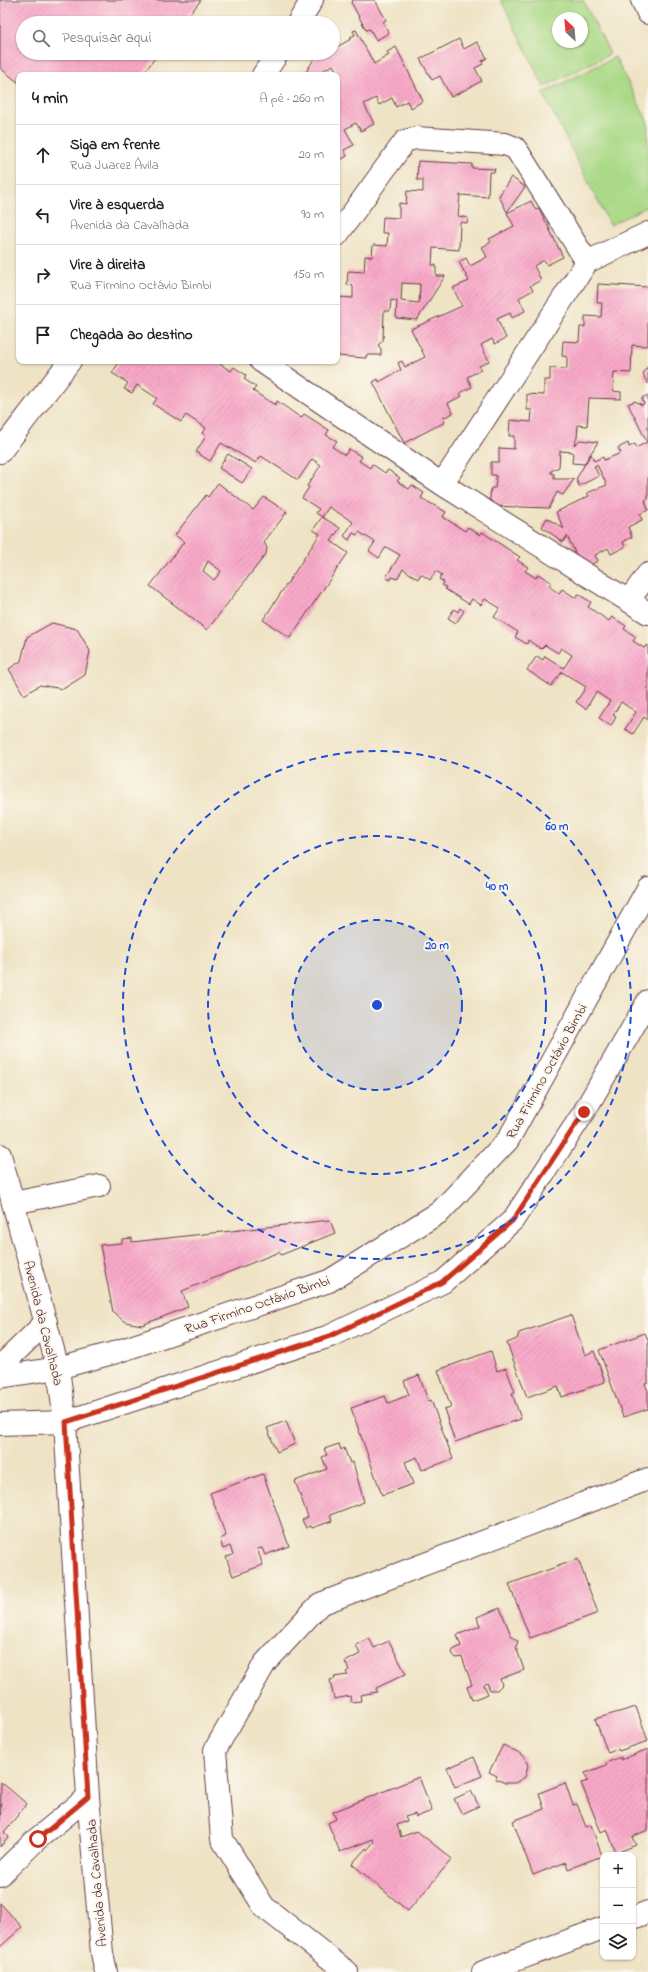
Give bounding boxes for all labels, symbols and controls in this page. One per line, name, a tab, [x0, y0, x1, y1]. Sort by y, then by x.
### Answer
north arrow	[552, 12, 588, 48]
search box	[16, 16, 340, 60]
icon: search	[30, 27, 52, 49]
text: Pesquisar aqui	[62, 27, 151, 49]
text: 4 min	[32, 86, 68, 111]
text: A pé · 260 m	[259, 89, 324, 108]
text: Siga em frente	[70, 134, 160, 156]
icon: ahead	[32, 144, 54, 166]
text: 20 m	[299, 145, 324, 164]
text: Rua Juarez Ávila	[70, 156, 159, 175]
text: Vire à esquerda	[70, 194, 164, 216]
icon: left	[32, 204, 54, 226]
text: 90 m	[301, 205, 324, 224]
text: Avenida da Cavalhada	[70, 216, 189, 235]
text: Vire à direita	[70, 254, 145, 276]
icon: right	[32, 264, 54, 286]
text: 150 m	[293, 265, 324, 284]
text: Rua Firmino Octávio Bimbi	[70, 276, 212, 295]
icon: arrive	[32, 324, 54, 346]
text: Chegada ao destino	[70, 324, 193, 346]
text: 60 m	[545, 818, 569, 836]
text: 40 m	[485, 878, 509, 896]
text: 20 m	[424, 937, 449, 955]
centre of rings	[370, 998, 384, 1012]
street label: Rua Firmino Octávio Bimbi	[501, 1000, 593, 1143]
route end	[575, 1103, 593, 1121]
street label: Avenida da Cavalhada	[17, 1259, 68, 1388]
street label: Rua Firmino Octávio Bimbi	[182, 1271, 333, 1340]
street label: Avenida da Cavalhada	[81, 1818, 114, 1948]
route start	[29, 1830, 47, 1848]
map controls	[600, 1852, 636, 1960]
button: +	[600, 1852, 636, 1888]
button: −	[600, 1888, 636, 1924]
button: layers	[600, 1924, 636, 1960]

